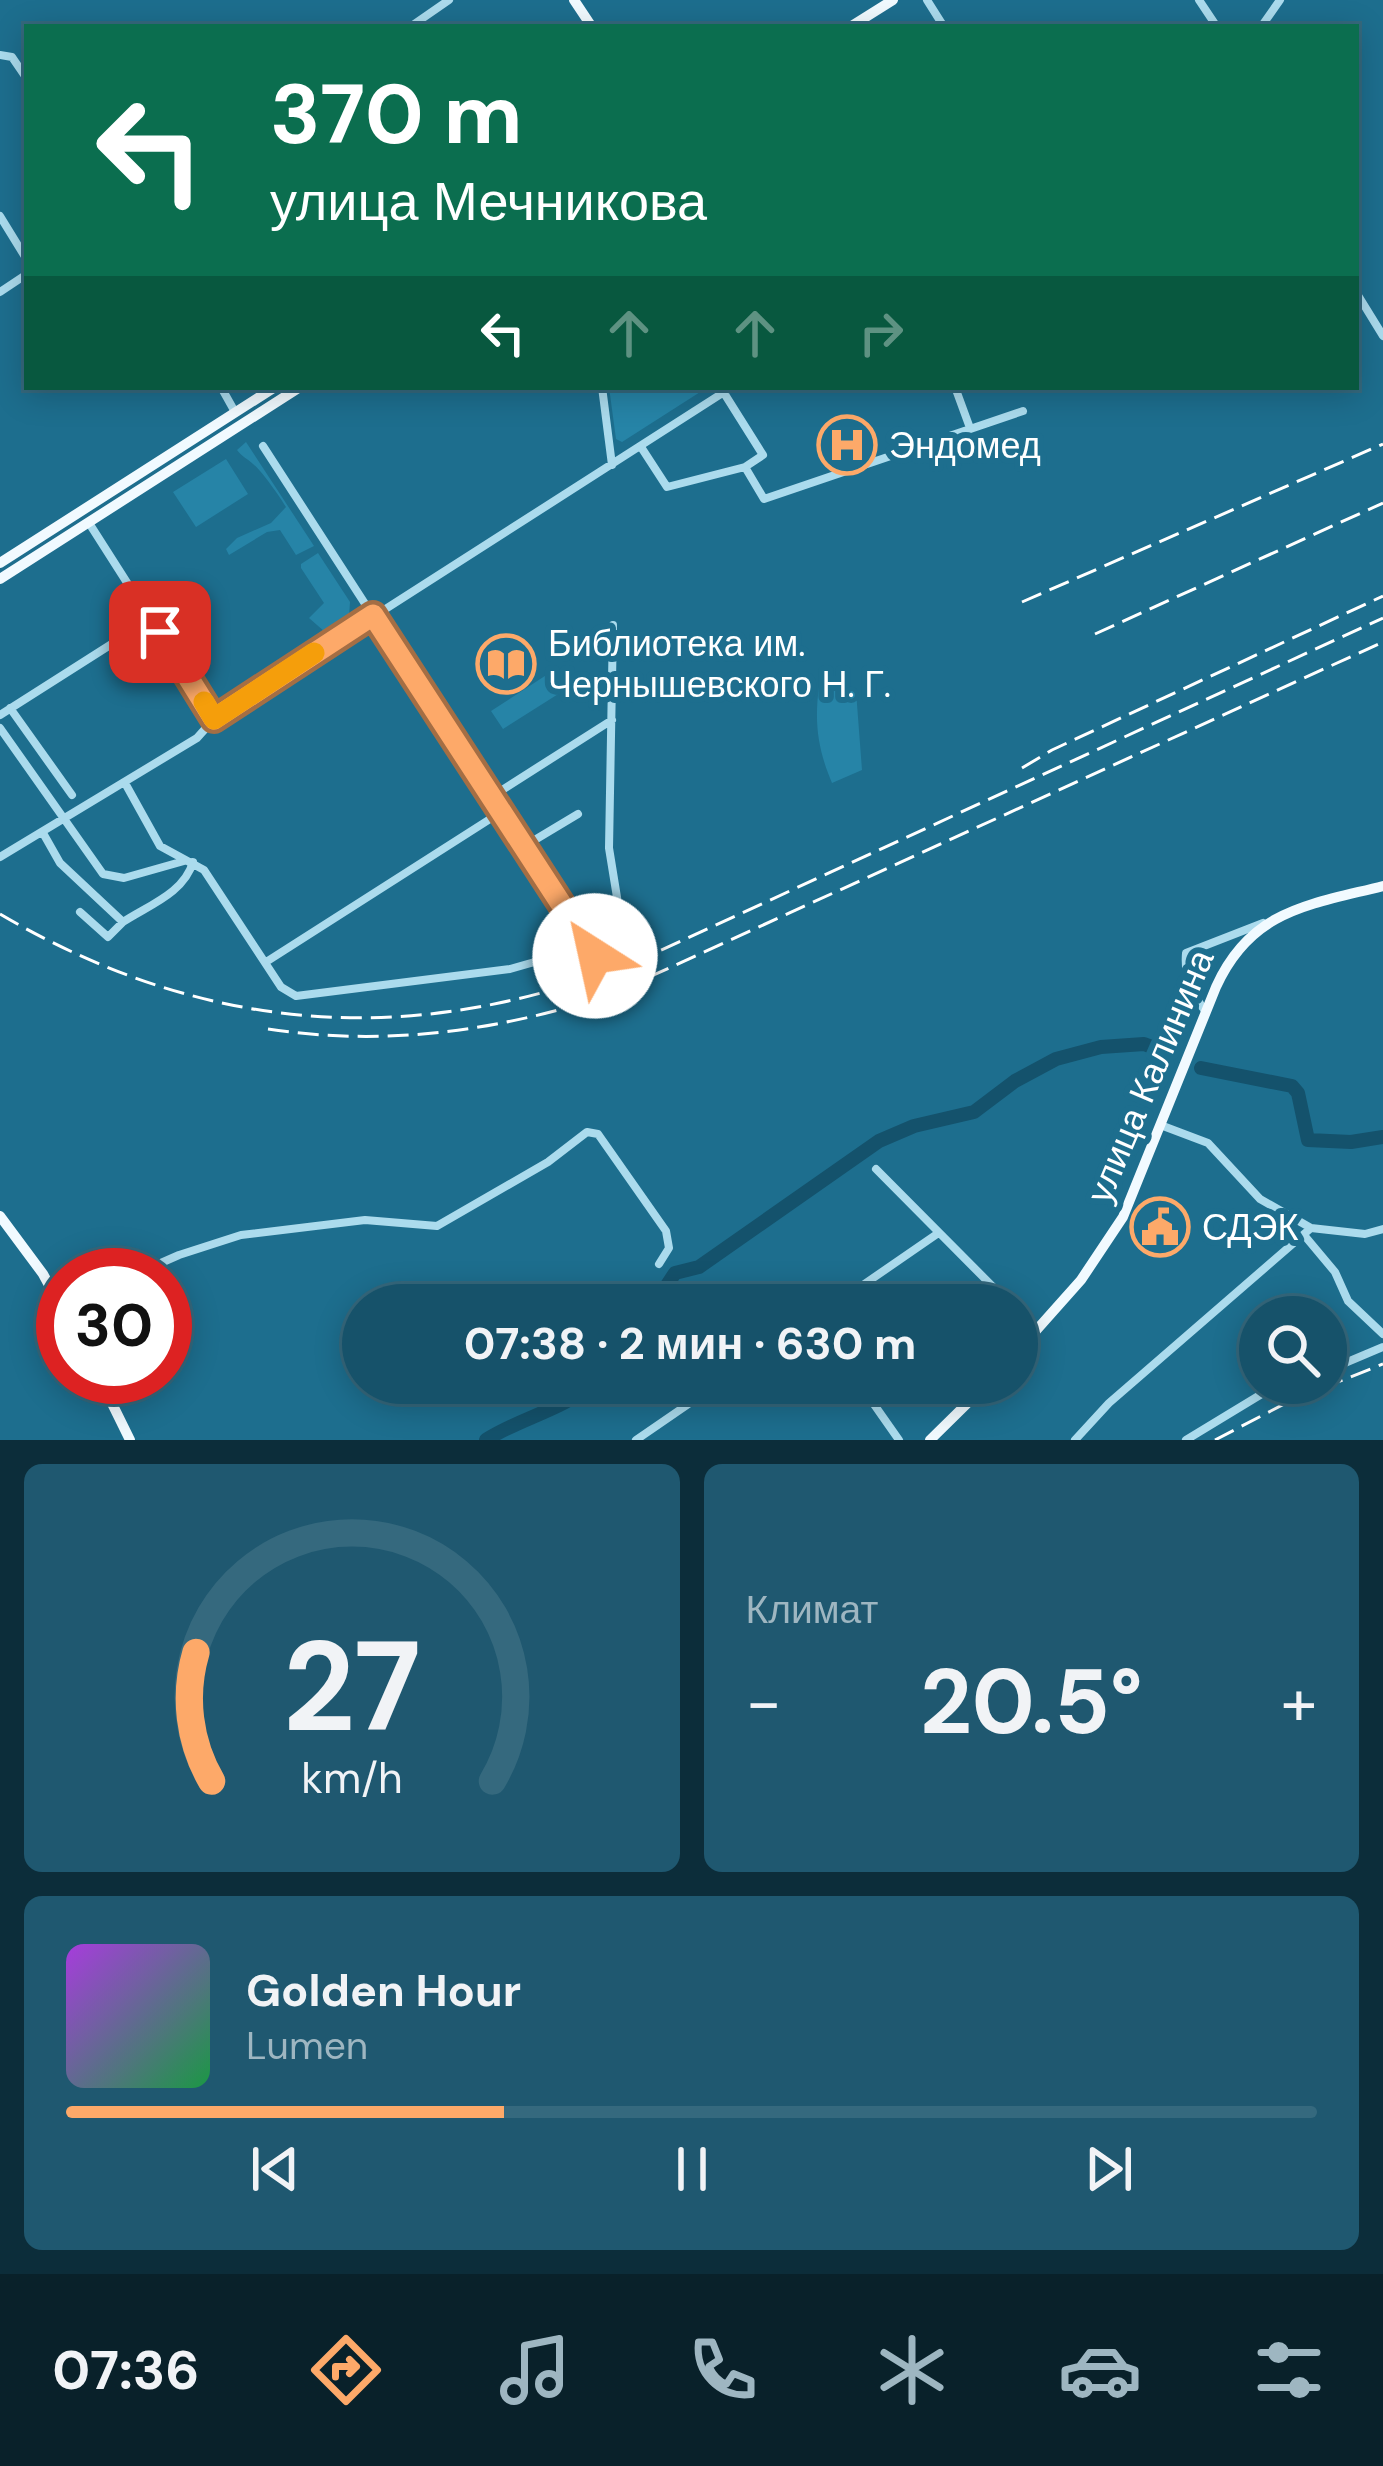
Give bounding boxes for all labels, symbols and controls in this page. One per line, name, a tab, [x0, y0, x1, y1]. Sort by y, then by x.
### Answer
text: 370 m	[270, 60, 523, 169]
icon: left	[72, 72, 228, 228]
text: улица Мечникова	[270, 166, 707, 237]
icon: left	[470, 300, 536, 366]
icon: ahead	[596, 300, 662, 366]
icon: ahead	[722, 300, 788, 366]
icon: right	[848, 300, 914, 366]
hospital icon: Эндомед	[816, 414, 878, 476]
place label: Эндомед	[889, 422, 1041, 469]
pin	[109, 581, 211, 683]
icon: arrive	[127, 599, 193, 665]
place label: Библиотека им. Чернышевского Н. Г.	[548, 620, 891, 708]
library icon: Библиотека им. Чернышевского Н. Г.	[475, 633, 537, 695]
position arrow	[532, 893, 658, 1019]
street label: улица Калинина	[1076, 941, 1225, 1210]
public building icon: СДЭК	[1129, 1196, 1191, 1258]
place label: СДЭК	[1202, 1204, 1298, 1251]
speed limit sign: 30	[36, 1248, 192, 1404]
map controls	[1239, 1296, 1347, 1404]
button: search	[1239, 1296, 1347, 1404]
text: 07:38 · 2 мин · 630 m	[464, 1314, 916, 1373]
text: Климат	[746, 1584, 878, 1635]
text: 27	[283, 1606, 421, 1769]
text: 20.5°	[920, 1644, 1143, 1761]
text: −	[746, 1660, 782, 1745]
text: +	[1281, 1660, 1317, 1745]
text: km/h	[301, 1750, 402, 1806]
text: Golden Hour	[246, 1961, 521, 2020]
text: Lumen	[246, 2020, 368, 2071]
icon: previous	[242, 2136, 308, 2202]
icon: pause	[659, 2136, 725, 2202]
icon: next	[1076, 2136, 1142, 2202]
icon: directions	[304, 2328, 388, 2412]
icon: music	[493, 2328, 577, 2412]
icon: phone	[681, 2328, 765, 2412]
icon: climate	[870, 2328, 954, 2412]
icon: car	[1058, 2328, 1142, 2412]
icon: filters	[1247, 2328, 1331, 2412]
text: 07:36	[52, 2335, 199, 2406]

